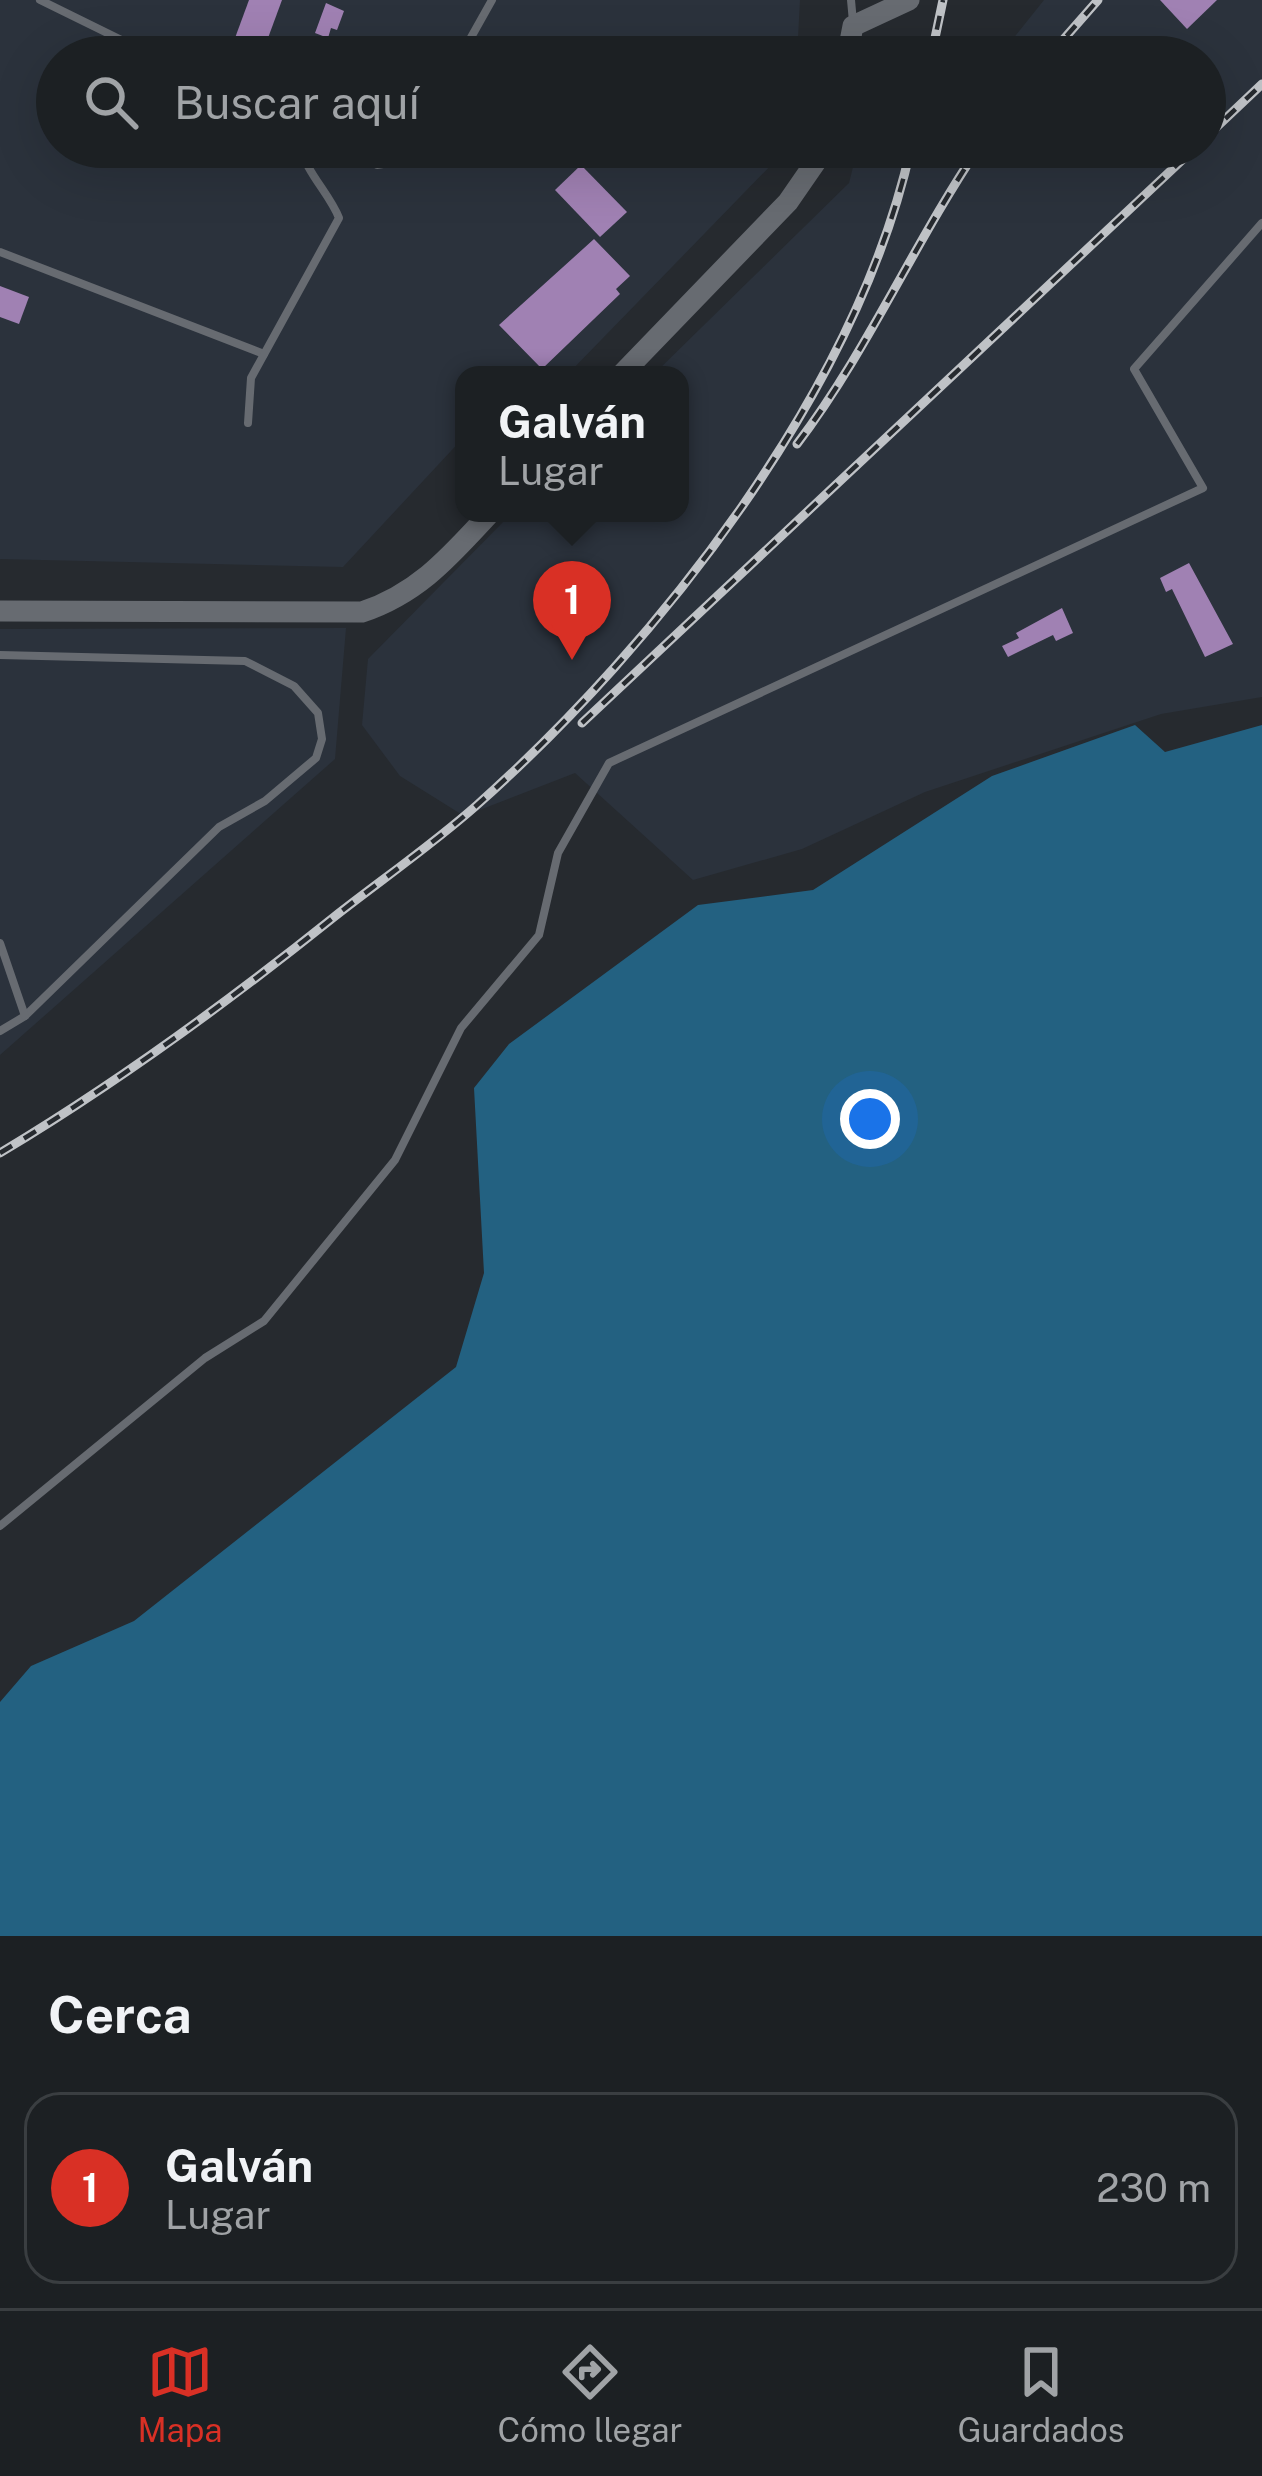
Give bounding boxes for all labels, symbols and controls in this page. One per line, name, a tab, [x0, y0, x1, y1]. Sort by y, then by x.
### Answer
search box	[36, 36, 1226, 168]
icon: search	[78, 69, 144, 135]
text: Buscar aquí	[174, 76, 420, 129]
popup	[455, 366, 689, 522]
text: Galván	[498, 395, 646, 448]
text: Lugar	[498, 448, 604, 494]
pin: 1	[533, 561, 611, 660]
your location	[840, 1089, 900, 1149]
text: Cerca	[48, 1985, 192, 2044]
text: Galván	[165, 2139, 313, 2192]
text: 1	[82, 2165, 98, 2211]
text: 230 m	[1096, 2165, 1211, 2211]
text: Lugar	[165, 2192, 271, 2238]
tab: Mapa	[138, 2339, 223, 2449]
tab: Cómo llegar	[498, 2339, 682, 2449]
tab: Guardados	[957, 2339, 1124, 2449]

